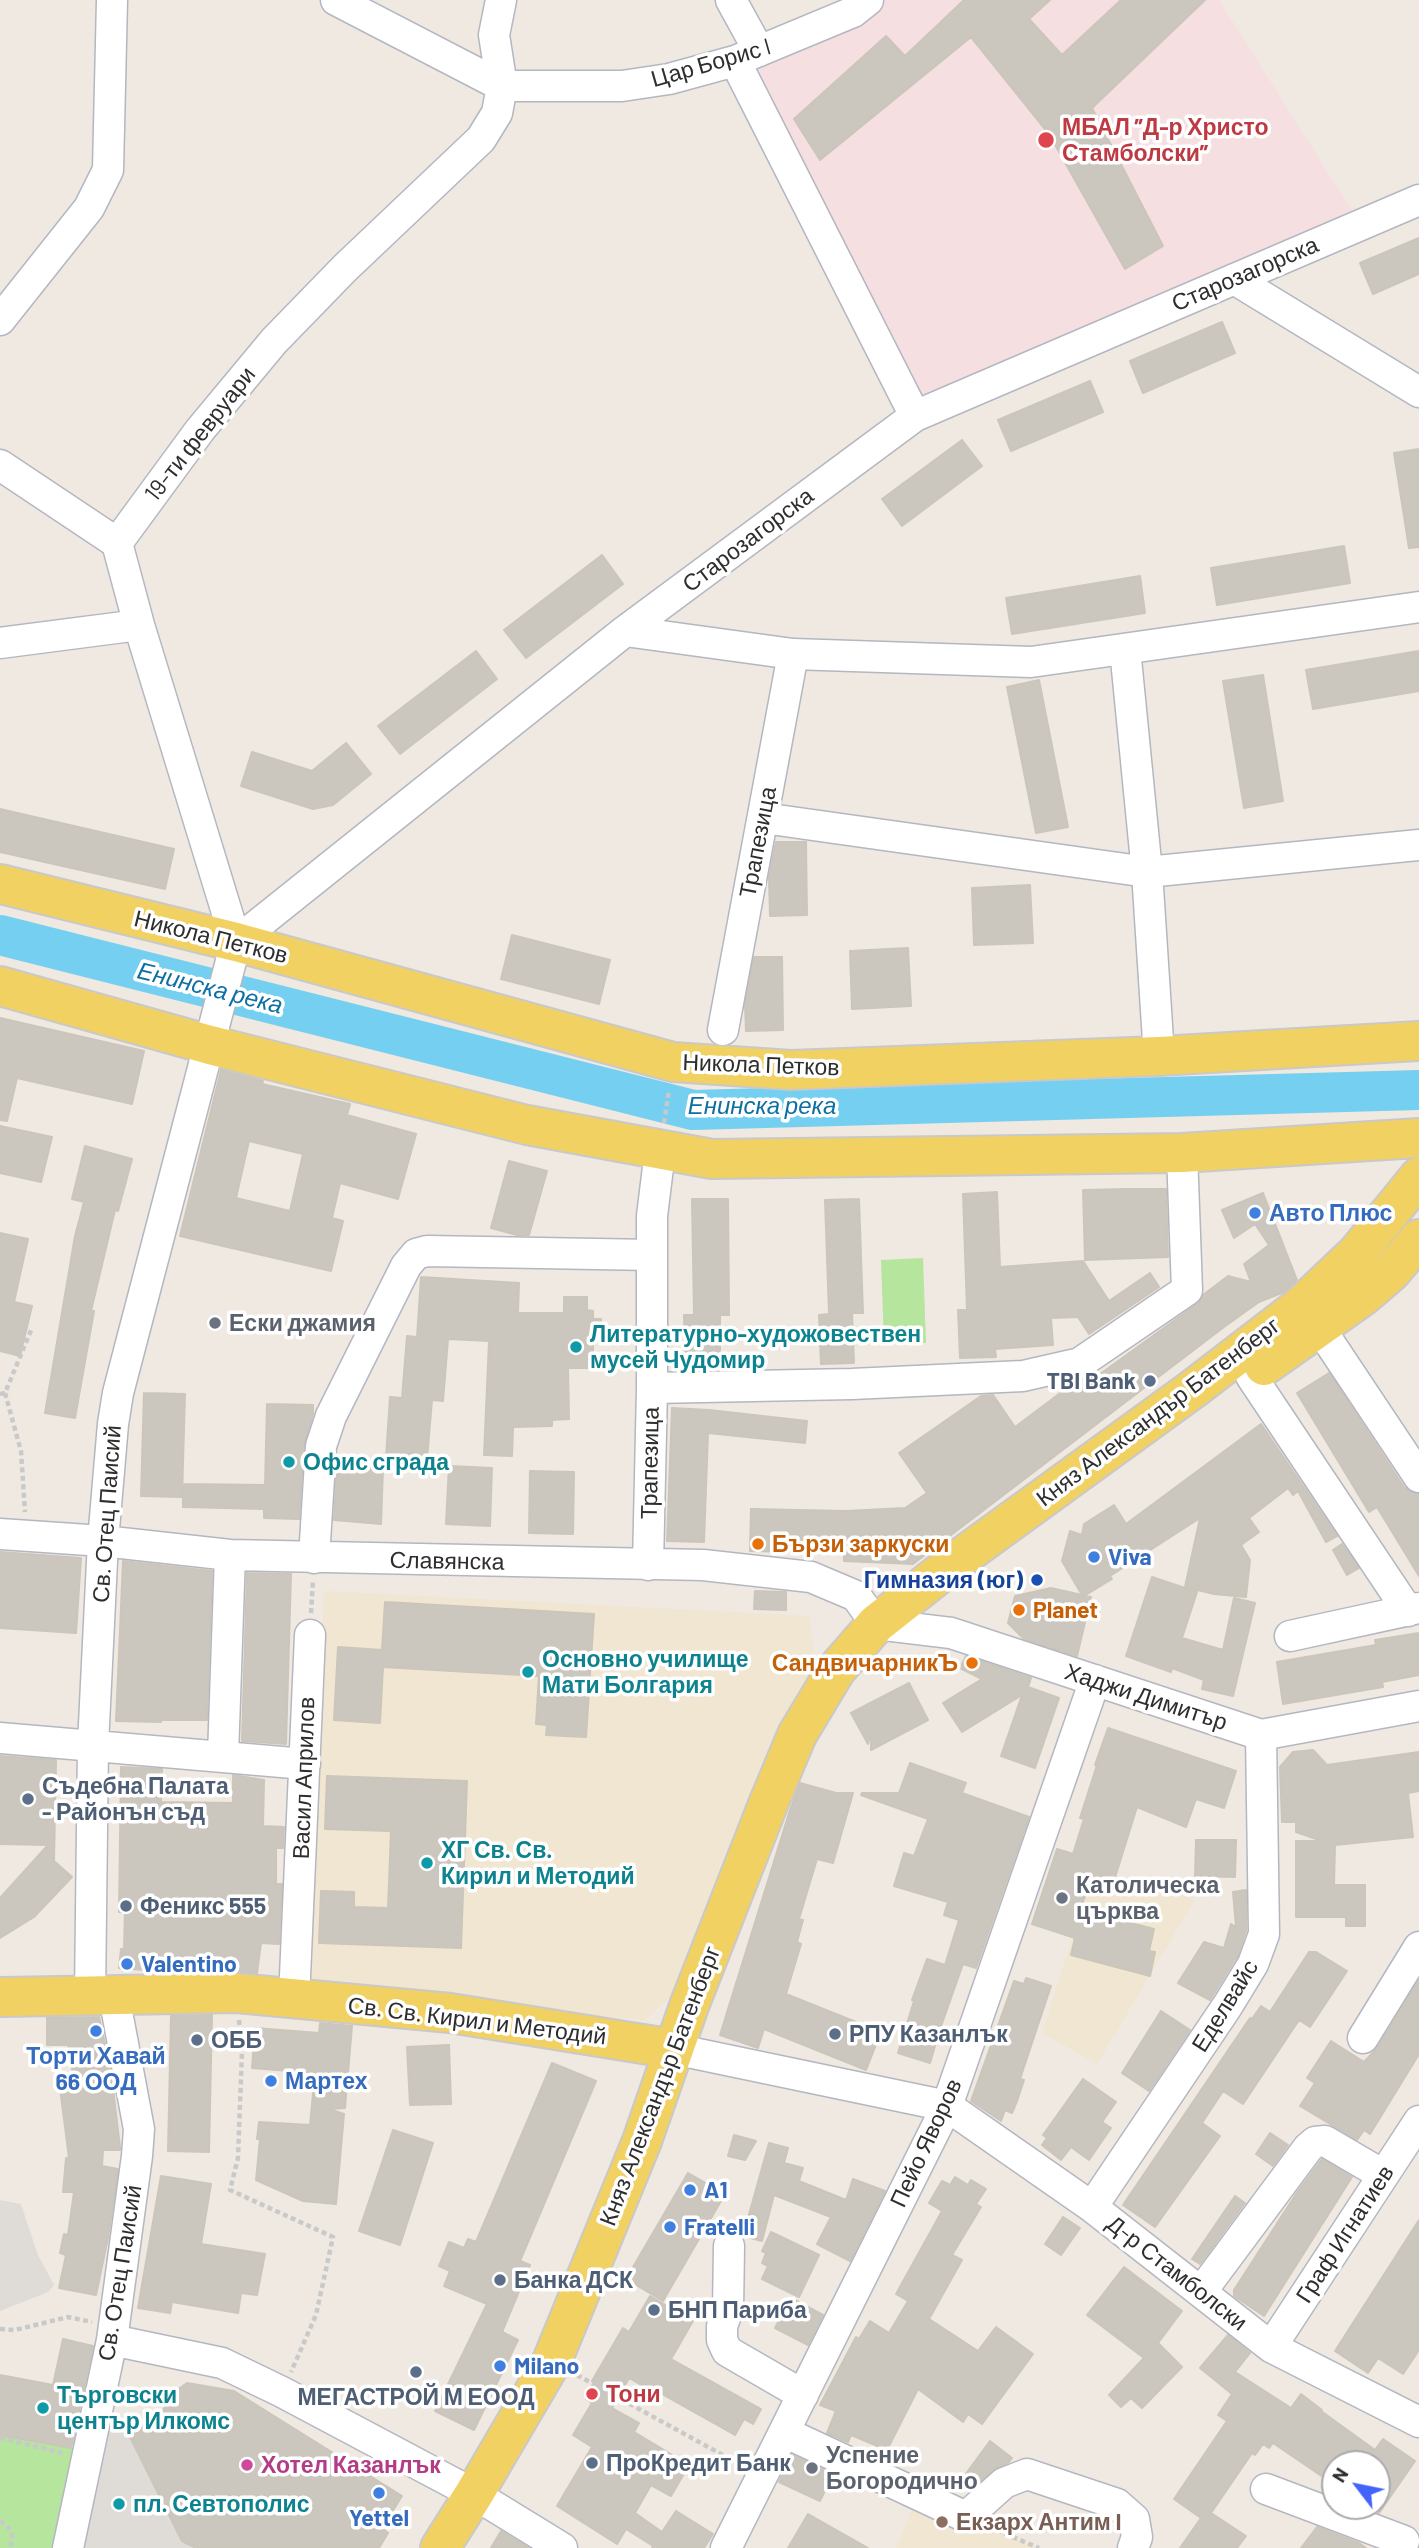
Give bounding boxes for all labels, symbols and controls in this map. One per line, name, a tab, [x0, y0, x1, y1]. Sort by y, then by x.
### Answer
street label: Цар Борис I	[648, 33, 774, 93]
place label: МБАЛ ”Д-р Христо Стамболски”	[1062, 113, 1269, 167]
marker: МБАЛ ”Д-р Христо Стамболски”	[1036, 130, 1056, 150]
street label: Старозагорска	[1168, 231, 1322, 317]
street label: 19-ти февруари	[139, 361, 261, 507]
street label: Старозагорска	[677, 482, 819, 598]
street label: Трапезица	[734, 784, 782, 900]
street label: Никола Петков	[131, 905, 291, 969]
water label: Енинска река	[134, 956, 286, 1020]
street label: Никола Петков	[682, 1048, 840, 1082]
water label: Енинска река	[688, 1092, 836, 1120]
place label: Авто Плюс	[1269, 1199, 1392, 1227]
marker: Авто Плюс	[1247, 1205, 1263, 1221]
place label: Ески джамия	[229, 1309, 376, 1337]
street label: Княз Александър Батенберг	[1031, 1312, 1285, 1512]
marker: Ески джамия	[207, 1315, 223, 1331]
place label: Литературно-художовествен мусей Чудомир	[590, 1320, 921, 1374]
marker: Литературно-художовествен мусей Чудомир	[568, 1339, 584, 1355]
place label: TBI Bank	[1046, 1367, 1136, 1395]
marker: TBI Bank	[1142, 1373, 1158, 1389]
street label: Трапезица	[635, 1407, 665, 1519]
street label: Св. Отец Паисий	[87, 1424, 127, 1604]
place label: Офис сграда	[303, 1448, 449, 1476]
marker: Офис сграда	[281, 1454, 297, 1470]
place label: Бързи заркуски	[772, 1530, 949, 1558]
marker: Бързи заркуски	[750, 1536, 766, 1552]
place label: Viva	[1108, 1543, 1152, 1571]
street label: Славянска	[389, 1546, 505, 1576]
marker: Viva	[1086, 1549, 1102, 1565]
place label: Гимназия (юг)	[864, 1566, 1023, 1594]
marker: Гимназия (юг)	[1029, 1572, 1045, 1588]
place label: Planet	[1033, 1596, 1098, 1624]
marker: Planet	[1011, 1602, 1027, 1618]
place label: Основно училище Мати Болгария	[542, 1645, 749, 1699]
place label: СандвичарникЪ	[772, 1649, 958, 1677]
marker: СандвичарникЪ	[964, 1655, 980, 1671]
street label: Хаджи Димитър	[1061, 1658, 1231, 1736]
marker: Основно училище Мати Болгария	[520, 1664, 536, 1680]
street label: Васил Априлов	[287, 1696, 321, 1860]
place label: Съдебна Палата - Районън съд	[42, 1772, 229, 1826]
marker: Съдебна Палата - Районън съд	[20, 1791, 36, 1807]
place label: ХГ Св. Св. Кирил и Методий	[441, 1836, 635, 1890]
marker: ХГ Св. Св. Кирил и Методий	[419, 1855, 435, 1871]
place label: Католическа църква	[1076, 1871, 1219, 1925]
marker: Католическа църква	[1054, 1890, 1070, 1906]
place label: Феникс 555	[140, 1892, 266, 1920]
marker: Феникс 555	[118, 1898, 134, 1914]
street label: Княз Александър Батенберг	[594, 1942, 726, 2230]
place label: Valentino	[141, 1950, 237, 1978]
street label: Еделвайс	[1186, 1955, 1264, 2057]
marker: Valentino	[119, 1956, 135, 1972]
street label: Св. Св. Кирил и Методий	[346, 1991, 608, 2051]
place label: РПУ Казанлък	[849, 2020, 1008, 2048]
marker: Торти Хавай 66 ООД	[88, 2023, 104, 2039]
place label: ОББ	[211, 2026, 262, 2054]
marker: РПУ Казанлък	[827, 2026, 843, 2042]
marker: ОББ	[189, 2032, 205, 2048]
place label: Торти Хавай 66 ООД	[26, 2042, 166, 2096]
place label: Мартех	[285, 2067, 368, 2095]
marker: Мартех	[263, 2073, 279, 2089]
street label: Пейо Яворов	[884, 2074, 968, 2212]
street label: Граф Игнатиев	[1290, 2160, 1400, 2308]
place label: A1	[704, 2176, 728, 2204]
marker: A1	[682, 2182, 698, 2198]
street label: Св. Отец Паисий	[92, 2183, 148, 2363]
street label: Д-р Стамболски	[1101, 2210, 1253, 2336]
place label: Fratelli	[684, 2213, 755, 2241]
marker: Fratelli	[662, 2219, 678, 2235]
place label: Банка ДСК	[514, 2266, 633, 2294]
marker: Банка ДСК	[492, 2272, 508, 2288]
place label: БНП Париба	[668, 2296, 807, 2324]
marker: БНП Париба	[646, 2302, 662, 2318]
place label: Milano	[514, 2352, 579, 2380]
marker: Milano	[492, 2358, 508, 2374]
marker: МЕГАСТРОЙ М ЕООД	[408, 2364, 424, 2380]
place label: Тони	[606, 2380, 661, 2408]
place label: Търговски център Илкомс	[57, 2381, 230, 2435]
place label: МЕГАСТРОЙ М ЕООД	[297, 2383, 535, 2411]
marker: Тони	[584, 2386, 600, 2402]
marker: Търговски център Илкомс	[35, 2400, 51, 2416]
place label: Успение Богородично	[826, 2441, 978, 2495]
place label: ПроКредит Банк	[606, 2449, 791, 2477]
north arrow	[1321, 2450, 1391, 2520]
place label: Хотел Казанлък	[261, 2451, 441, 2479]
marker: ПроКредит Банк	[584, 2455, 600, 2471]
marker: Хотел Казанлък	[239, 2457, 255, 2473]
marker: Успение Богородично	[804, 2460, 820, 2476]
text: N	[1326, 2463, 1353, 2486]
marker: Yettel	[371, 2485, 387, 2501]
place label: пл. Севтополис	[133, 2490, 309, 2518]
marker: пл. Севтополис	[111, 2496, 127, 2512]
place label: Yettel	[349, 2504, 409, 2532]
place label: Екзарх Антим I	[956, 2508, 1121, 2536]
marker: Екзарх Антим I	[934, 2514, 950, 2530]

